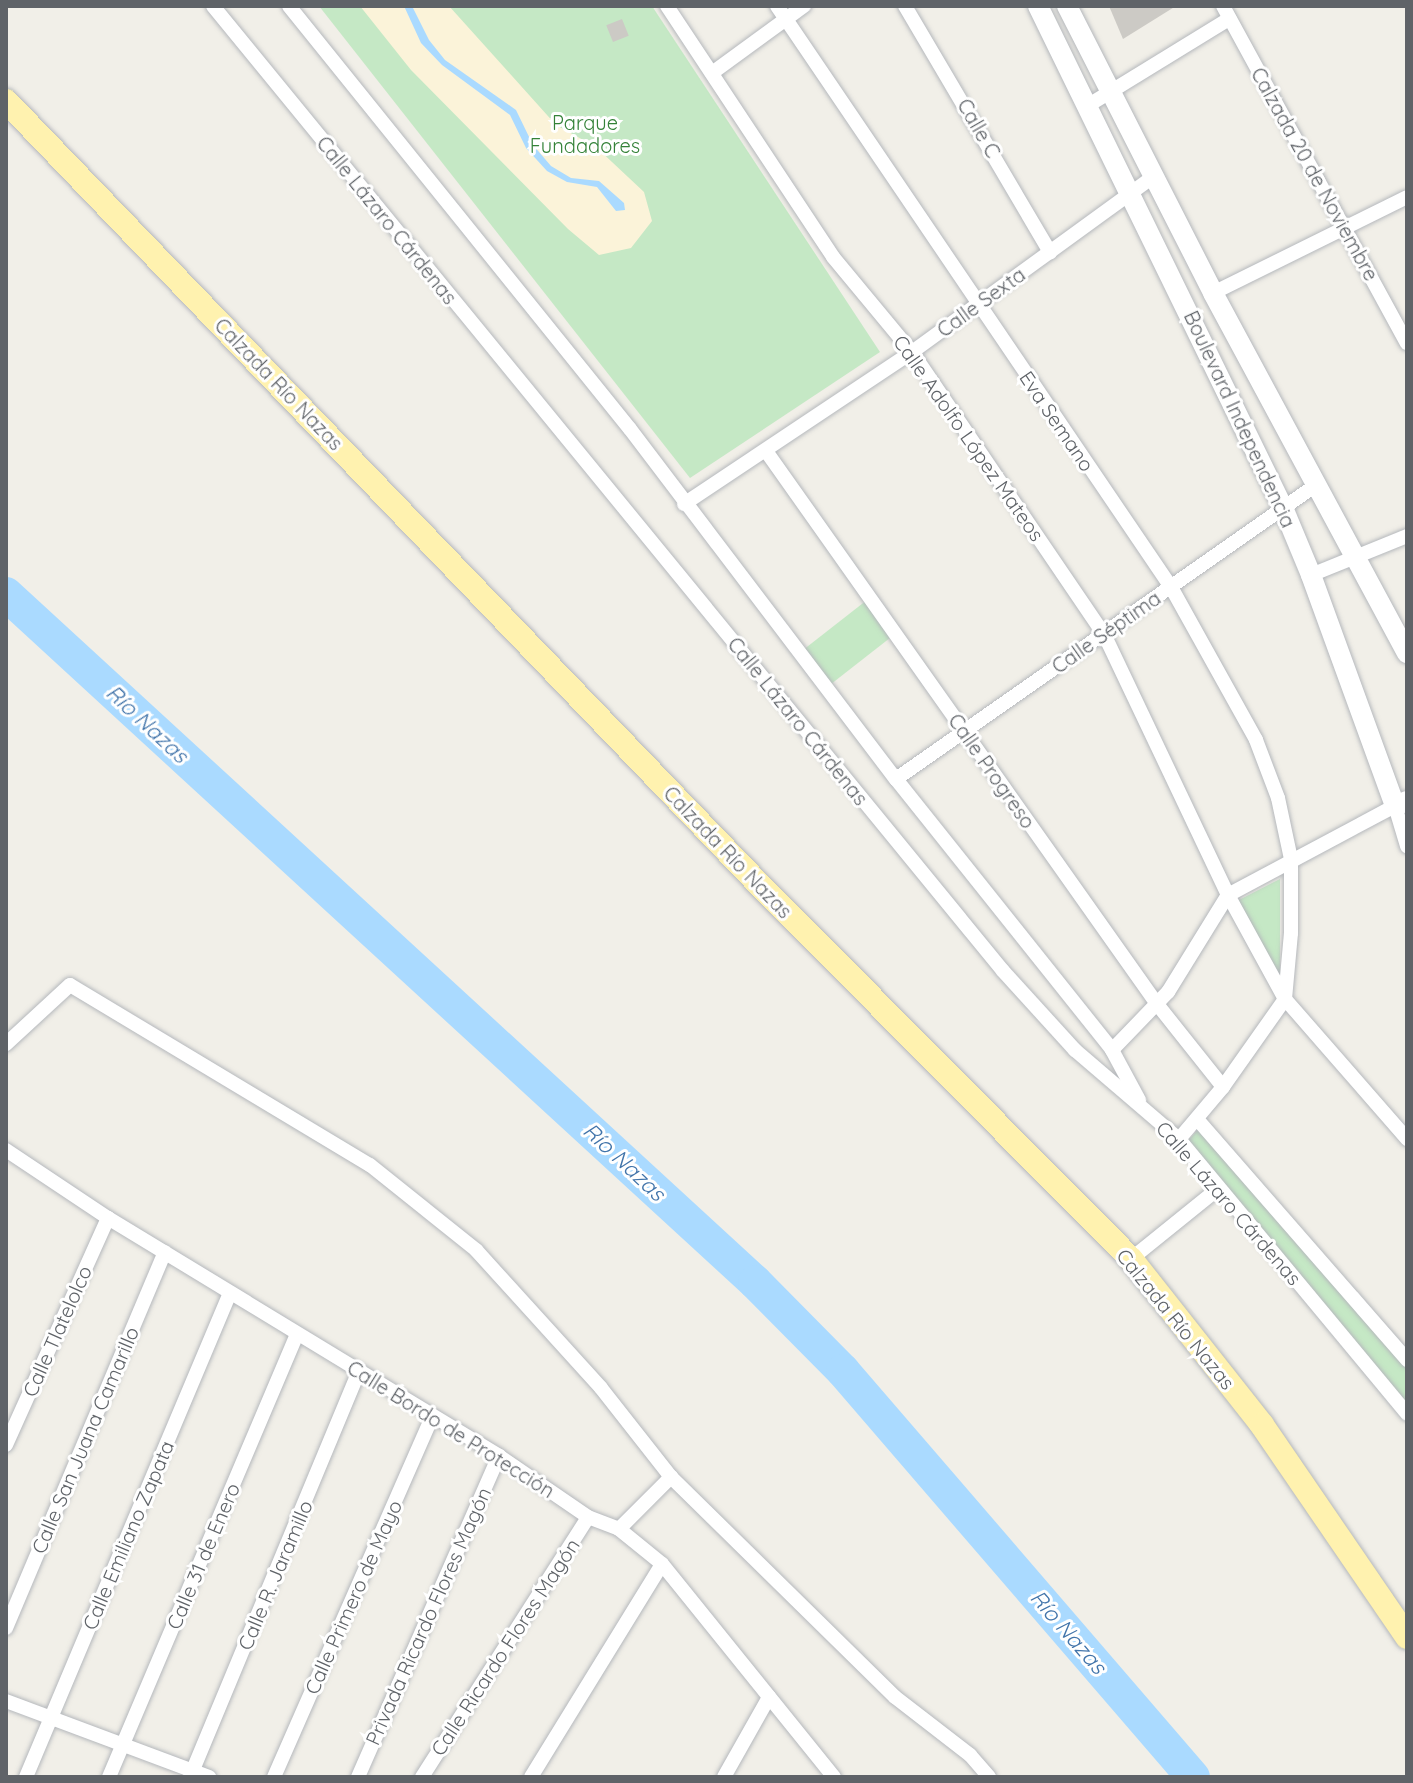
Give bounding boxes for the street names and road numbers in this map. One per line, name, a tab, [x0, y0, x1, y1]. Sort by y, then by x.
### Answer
street label: Calzada 20 de Noviembre	[1246, 63, 1384, 285]
street label: Calle C	[953, 94, 1005, 162]
street label: Calle Lázaro Cárdenas	[312, 131, 462, 309]
street label: Calle Sexta	[932, 262, 1030, 342]
street label: Boulevard Independencia	[1179, 307, 1301, 531]
street label: Calzada Río Nazas	[210, 313, 348, 455]
street label: Calle Adolfo López Mateos	[889, 330, 1049, 546]
street label: Eva Semano	[1015, 366, 1099, 476]
street label: Calle Séptima	[1047, 586, 1165, 678]
street label: Calle Lázaro Cárdenas	[723, 632, 873, 810]
street label: Calle Progreso	[944, 709, 1040, 833]
street label: Calzada Río Nazas	[659, 781, 797, 923]
street label: Calle Lázaro Cárdenas	[1151, 1116, 1307, 1290]
street label: Calzada Río Nazas	[1112, 1244, 1240, 1394]
street label: Calle Tlatelolco	[17, 1262, 97, 1400]
street label: Calle San Juana Camarillo	[26, 1323, 144, 1557]
street label: Calle Bordo de Protección	[343, 1355, 559, 1503]
street label: Calle Emiliano Zapata	[77, 1437, 179, 1633]
street label: Calle 31 de Enero	[161, 1479, 245, 1633]
street label: Privada Ricardo Flores Magón	[360, 1484, 496, 1748]
street label: Calle Primero de Mayo	[299, 1496, 407, 1698]
street label: Calle R. Jaramillo	[233, 1497, 317, 1653]
street label: Calle Ricardo Flores Magón	[426, 1534, 584, 1760]

